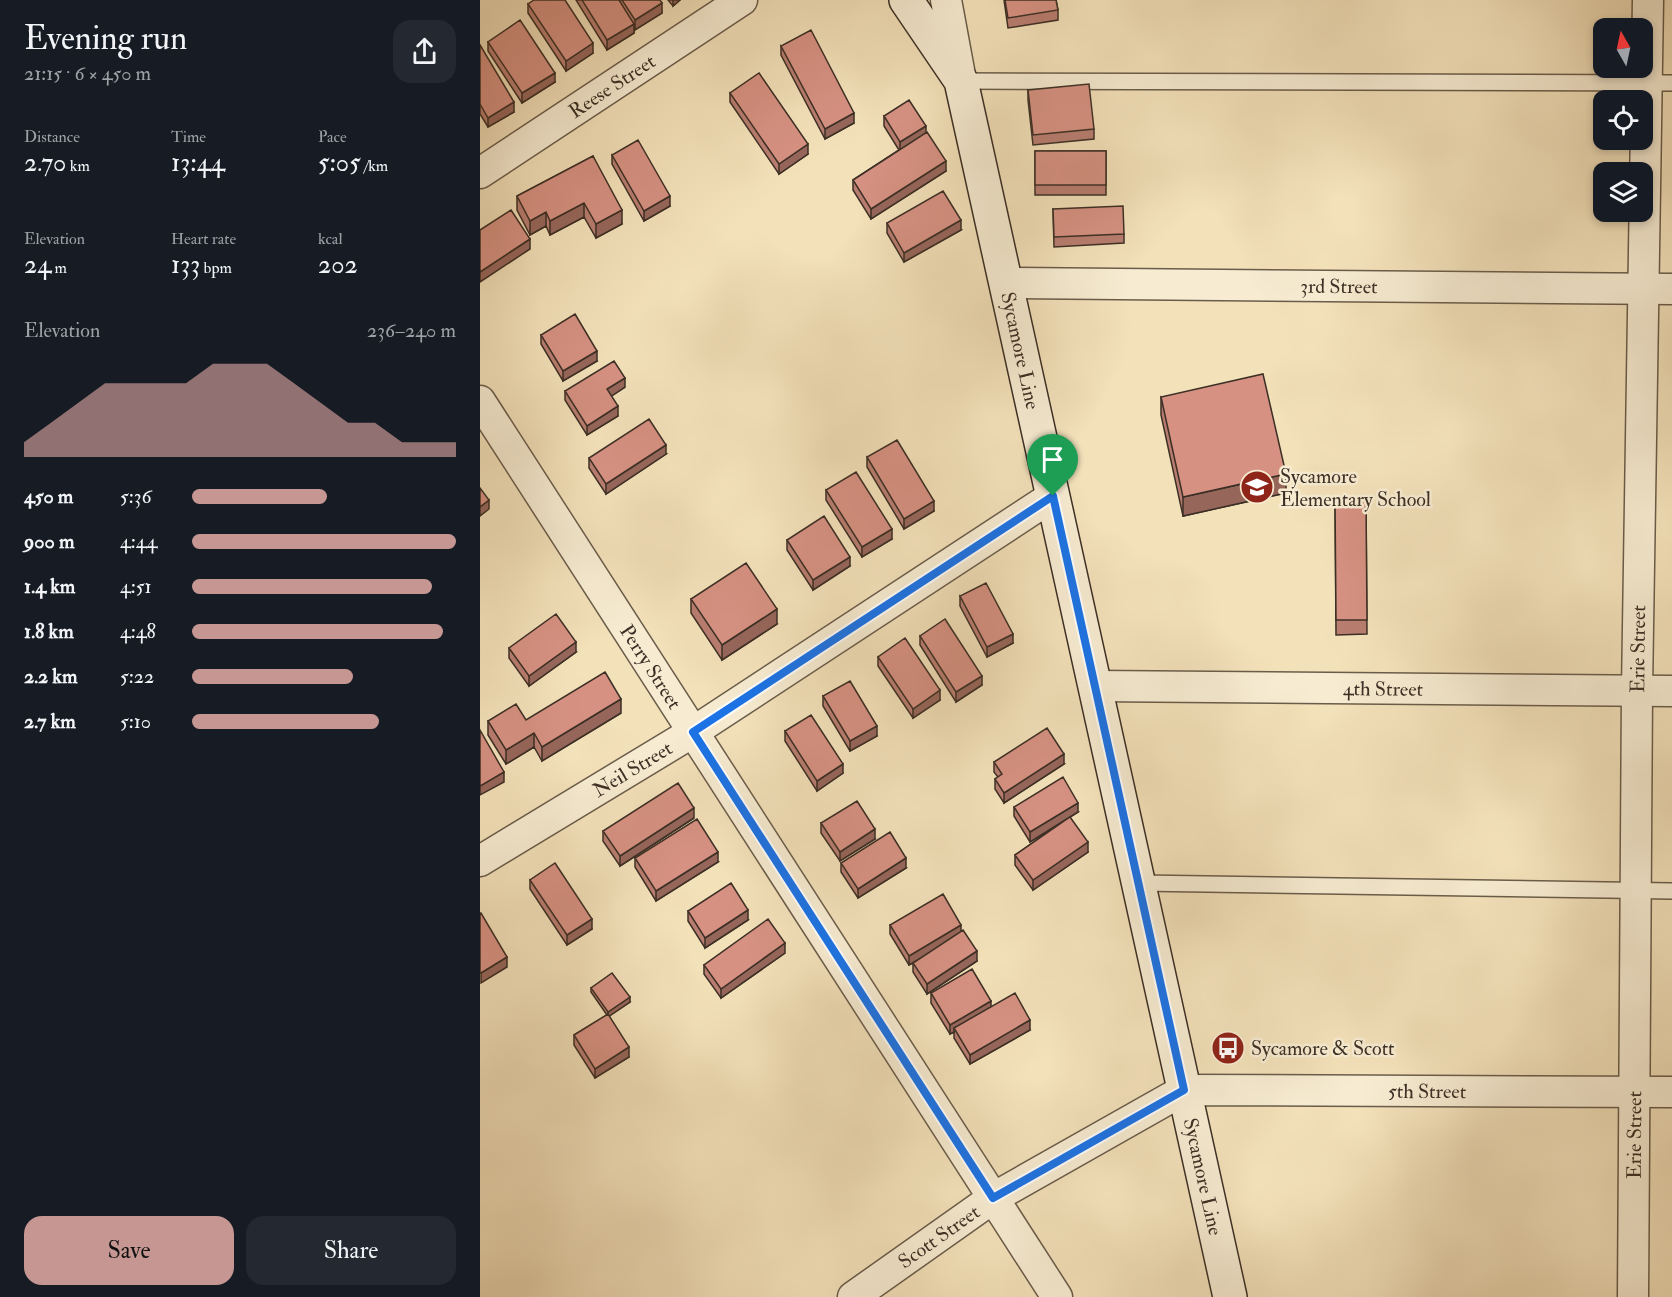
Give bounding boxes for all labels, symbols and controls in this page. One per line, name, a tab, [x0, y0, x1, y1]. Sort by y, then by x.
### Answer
text: Evening run	[24, 18, 187, 59]
north arrow	[1593, 18, 1653, 78]
map controls	[1593, 18, 1653, 222]
button: share	[393, 20, 456, 83]
street label: Reese Street	[564, 48, 661, 124]
text: 21:15 · 6 × 450 m	[24, 61, 151, 86]
button: locate	[1593, 90, 1653, 150]
text: Distance	[24, 127, 80, 147]
text: Time	[171, 127, 206, 147]
text: Pace	[318, 127, 347, 147]
text: 2.70	[24, 147, 66, 179]
text: 13:44	[171, 147, 225, 179]
text: 5:05	[318, 147, 361, 179]
text: km	[66, 156, 90, 176]
text: /km	[361, 156, 388, 176]
button: layers	[1593, 162, 1653, 222]
text: Elevation	[24, 229, 85, 249]
text: Heart rate	[171, 229, 236, 249]
text: kcal	[318, 229, 343, 249]
text: 24	[24, 249, 51, 281]
text: 133	[171, 249, 200, 281]
text: 202	[318, 249, 358, 281]
text: m	[51, 258, 67, 278]
text: bpm	[200, 258, 232, 278]
street label: 3rd Street	[1300, 274, 1378, 299]
street label: Sycamore Line	[995, 290, 1045, 412]
text: Elevation	[24, 318, 100, 343]
text: 236–240 m	[367, 318, 456, 343]
pin	[1027, 434, 1078, 496]
icon: arrive	[1036, 443, 1069, 476]
place label: Sycamore Elementary School	[1280, 464, 1431, 512]
school or university icon: Sycamore Elementary School	[1239, 469, 1275, 505]
text: 450 m	[24, 484, 73, 509]
text: 5:36	[120, 484, 152, 509]
text: 900 m	[24, 529, 74, 554]
text: 4:44	[120, 529, 157, 554]
text: 1.4 km	[24, 574, 75, 599]
text: 4:51	[120, 574, 152, 599]
street label: Erie Street	[1625, 604, 1651, 693]
text: 1.8 km	[24, 619, 74, 644]
text: 4:48	[120, 619, 156, 644]
street label: Perry Street	[614, 620, 687, 714]
text: 2.2 km	[24, 664, 77, 689]
text: 5:22	[120, 664, 154, 689]
street label: 4th Street	[1343, 676, 1424, 702]
text: 2.7 km	[24, 709, 76, 734]
text: 5:10	[120, 709, 151, 734]
street label: Neil Street	[588, 735, 677, 803]
bus stop icon: Sycamore & Scott	[1210, 1030, 1246, 1066]
place label: Sycamore & Scott	[1251, 1036, 1395, 1061]
street label: 5th Street	[1388, 1079, 1467, 1104]
street label: Erie Street	[1622, 1090, 1647, 1179]
street label: Sycamore Line	[1178, 1116, 1228, 1238]
street label: Scott Street	[893, 1199, 985, 1274]
button: Save	[24, 1216, 234, 1285]
button: Share	[246, 1216, 456, 1285]

